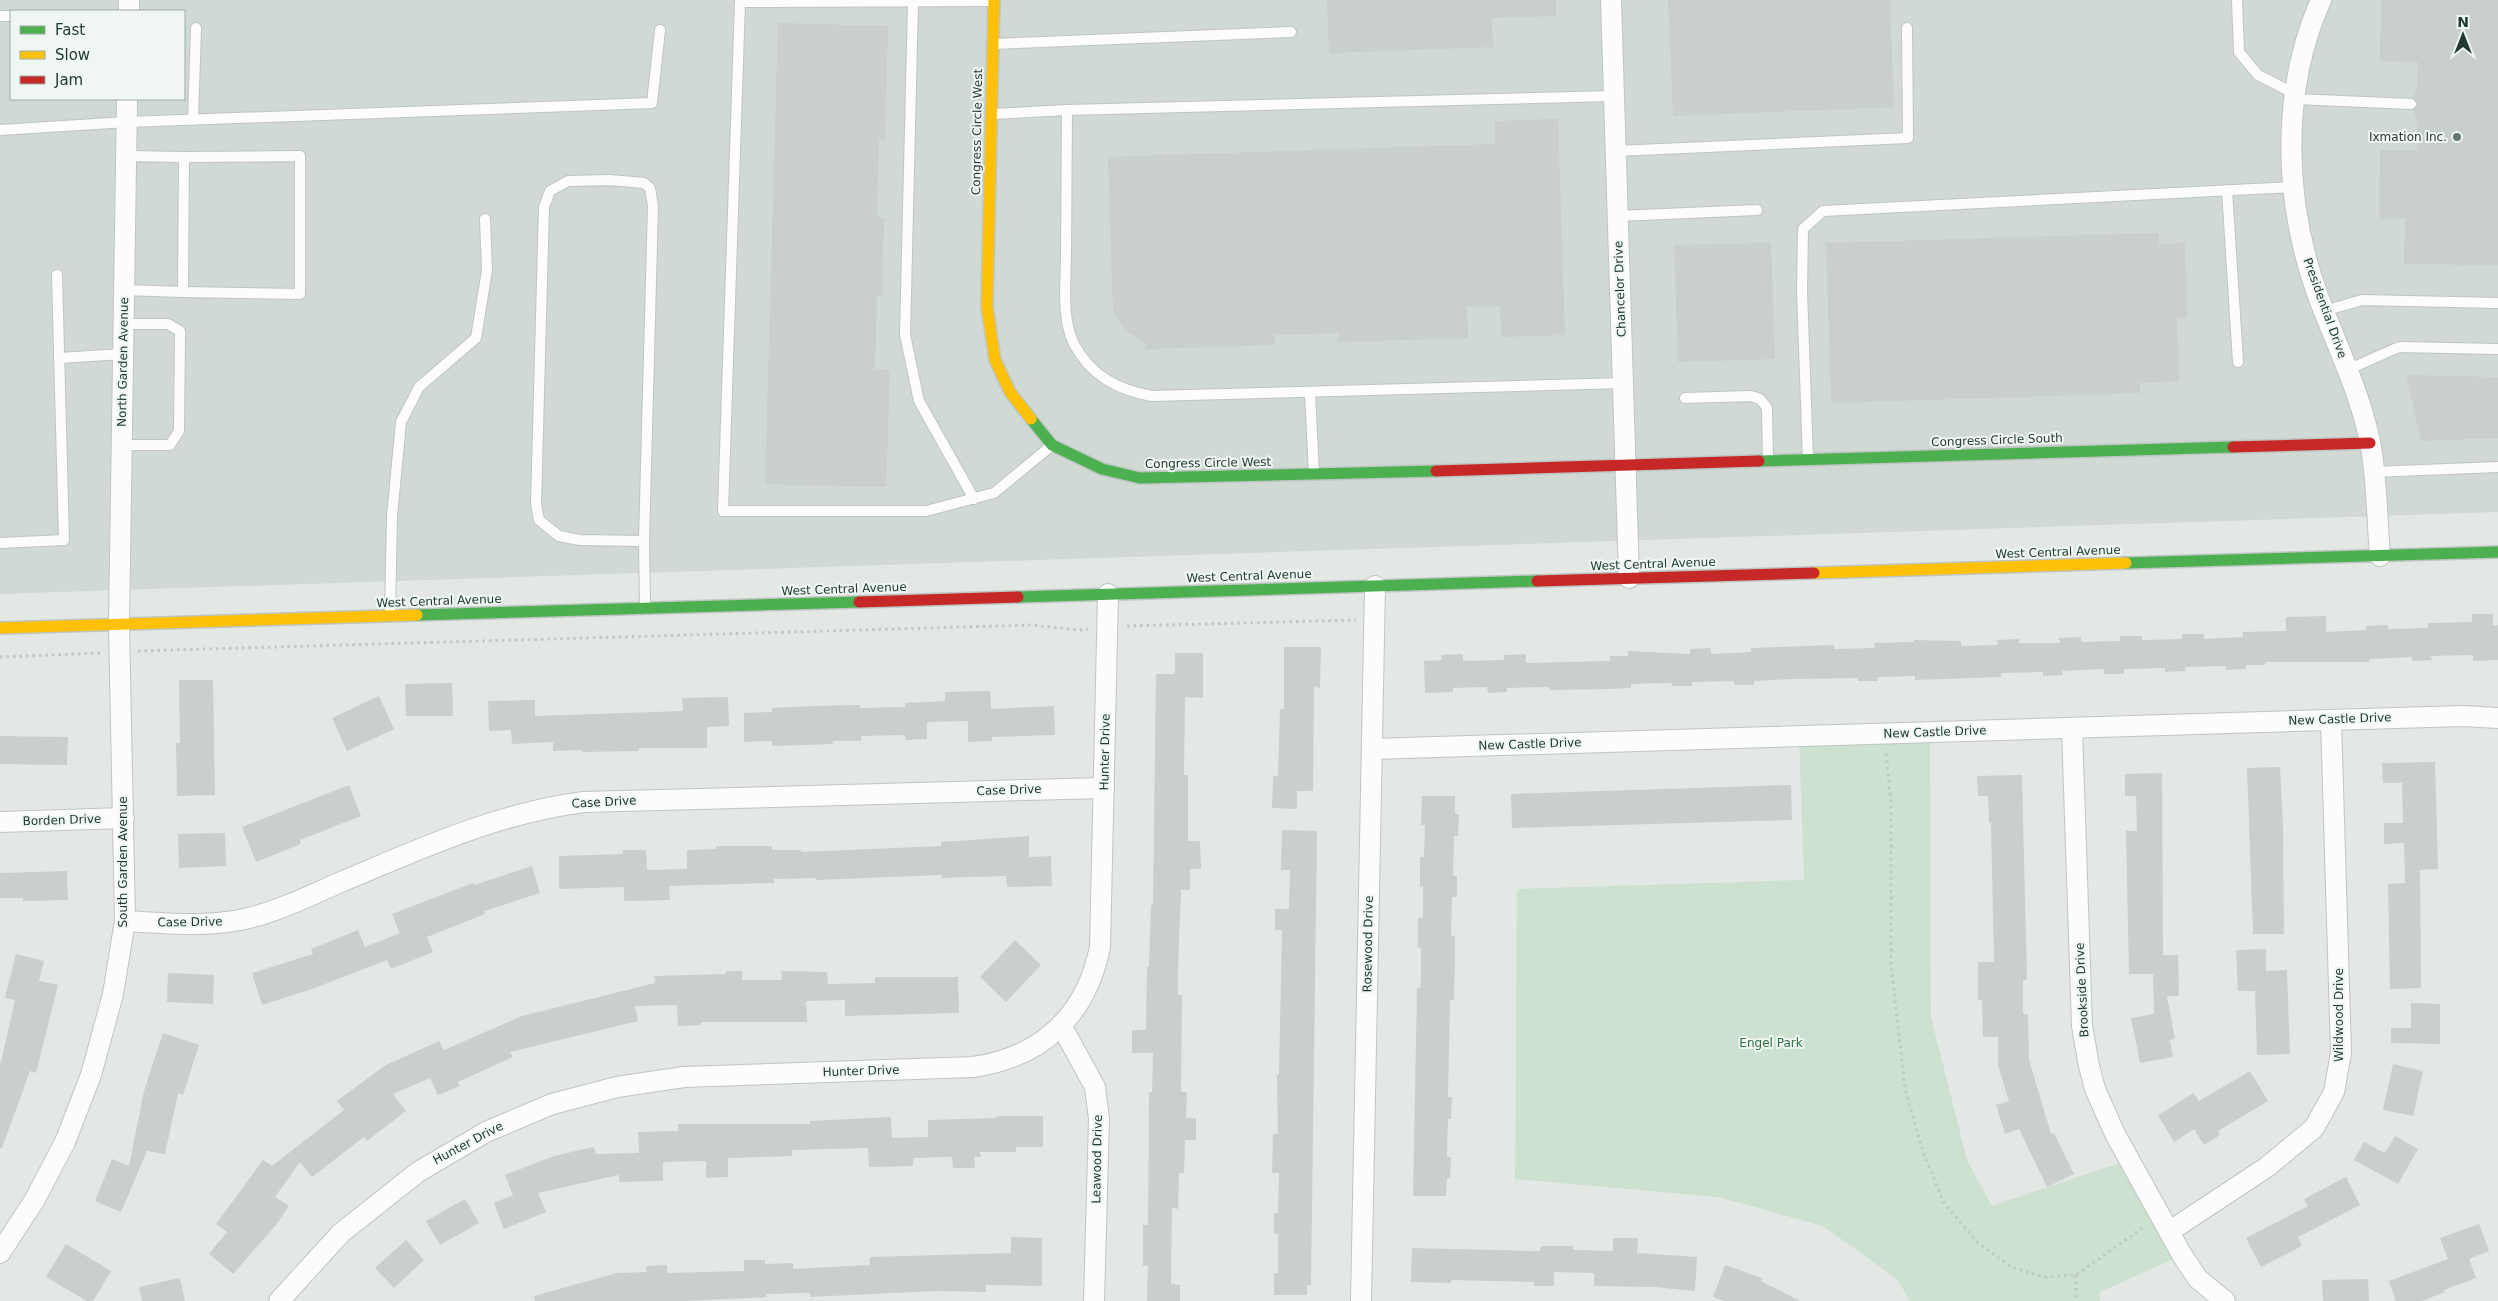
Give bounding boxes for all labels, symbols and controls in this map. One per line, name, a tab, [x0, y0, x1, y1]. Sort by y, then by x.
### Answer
legend	[10, 10, 185, 100]
north arrow	[2438, 10, 2488, 60]
text: N	[2457, 14, 2469, 30]
text: Fast	[55, 21, 85, 39]
text: Slow	[55, 46, 90, 64]
street label: Congress Circle West	[969, 68, 985, 195]
text: Jam	[54, 71, 83, 89]
place label: Ixmation Inc.	[2369, 130, 2447, 144]
marker: Ixmation Inc.	[2451, 131, 2463, 143]
street label: Chancelor Drive	[1611, 241, 1629, 337]
street label: Presidential Drive	[2300, 256, 2350, 360]
street label: North Garden Avenue	[115, 297, 131, 427]
street label: Congress Circle South	[1931, 431, 2063, 449]
street label: Congress Circle West	[1145, 455, 1272, 471]
street label: West Central Avenue	[1995, 543, 2121, 561]
street label: West Central Avenue	[1590, 555, 1716, 573]
street label: West Central Avenue	[1186, 567, 1312, 585]
street label: West Central Avenue	[781, 580, 907, 598]
street label: West Central Avenue	[376, 592, 502, 610]
street label: New Castle Drive	[2288, 710, 2392, 728]
street label: Hunter Drive	[1097, 713, 1113, 791]
street label: New Castle Drive	[1883, 723, 1987, 741]
street label: New Castle Drive	[1478, 735, 1582, 753]
street label: Case Drive	[976, 782, 1042, 798]
street label: Case Drive	[571, 793, 637, 811]
street label: South Garden Avenue	[116, 796, 130, 928]
street label: Borden Drive	[22, 812, 102, 828]
street label: Rosewood Drive	[1360, 896, 1376, 992]
street label: Case Drive	[157, 914, 223, 930]
street label: Brookside Drive	[2073, 942, 2091, 1038]
street label: Wildwood Drive	[2332, 968, 2346, 1062]
park label: Engel Park	[1739, 1036, 1803, 1050]
street label: Hunter Drive	[822, 1063, 900, 1079]
street label: Leawood Drive	[1089, 1114, 1105, 1204]
street label: Hunter Drive	[431, 1119, 505, 1167]

